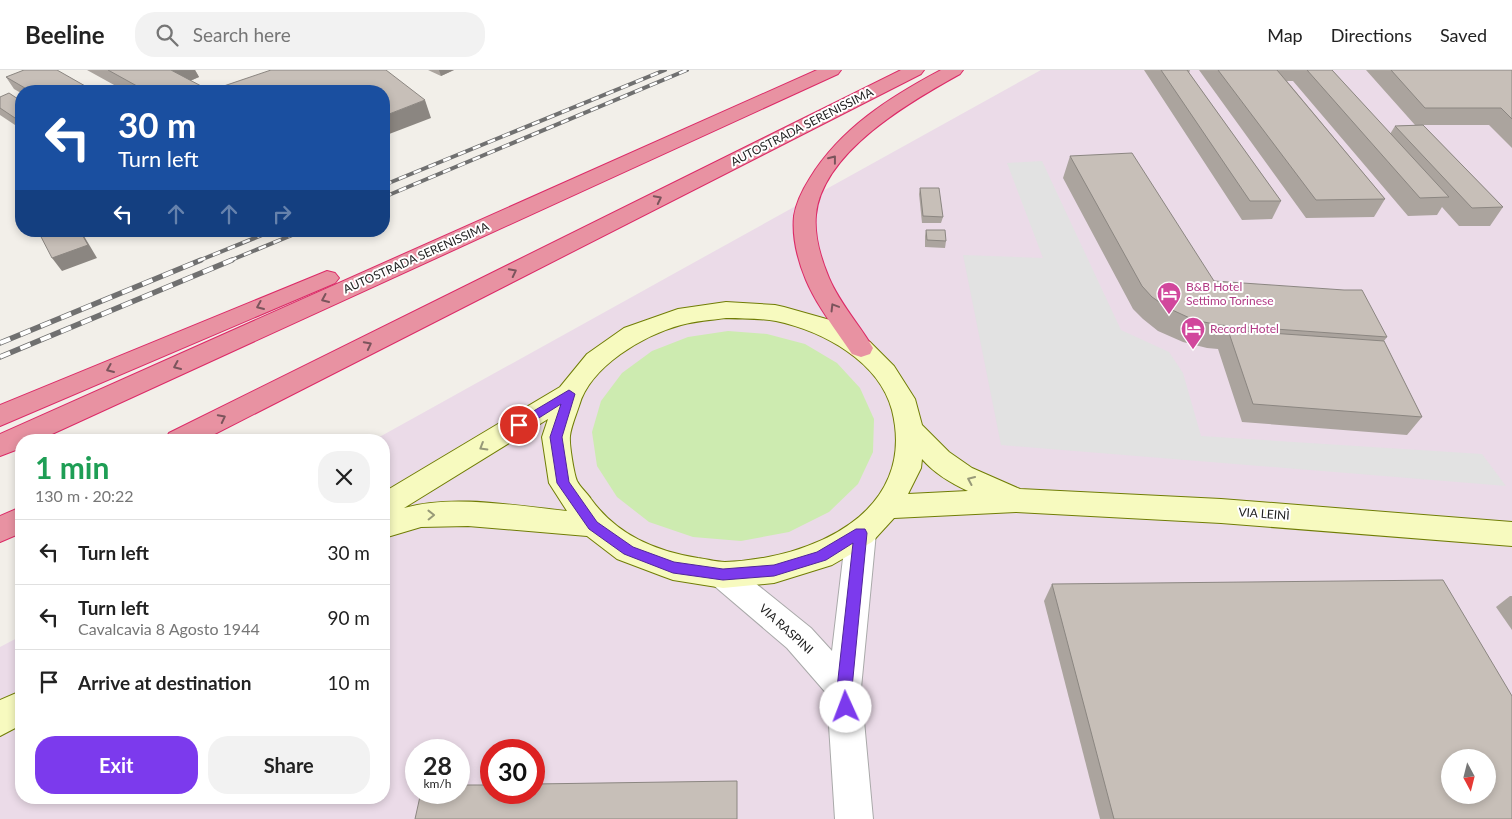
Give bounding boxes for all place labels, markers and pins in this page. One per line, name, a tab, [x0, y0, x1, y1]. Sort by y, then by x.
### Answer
place label: B&B Hotel Settimo Torinese	[1186, 279, 1274, 308]
hotel icon: B&B Hotel Settimo Torinese	[1156, 281, 1182, 315]
hotel icon: Record Hotel	[1180, 316, 1206, 350]
place label: Record Hotel	[1210, 321, 1279, 336]
pin	[498, 404, 540, 446]

